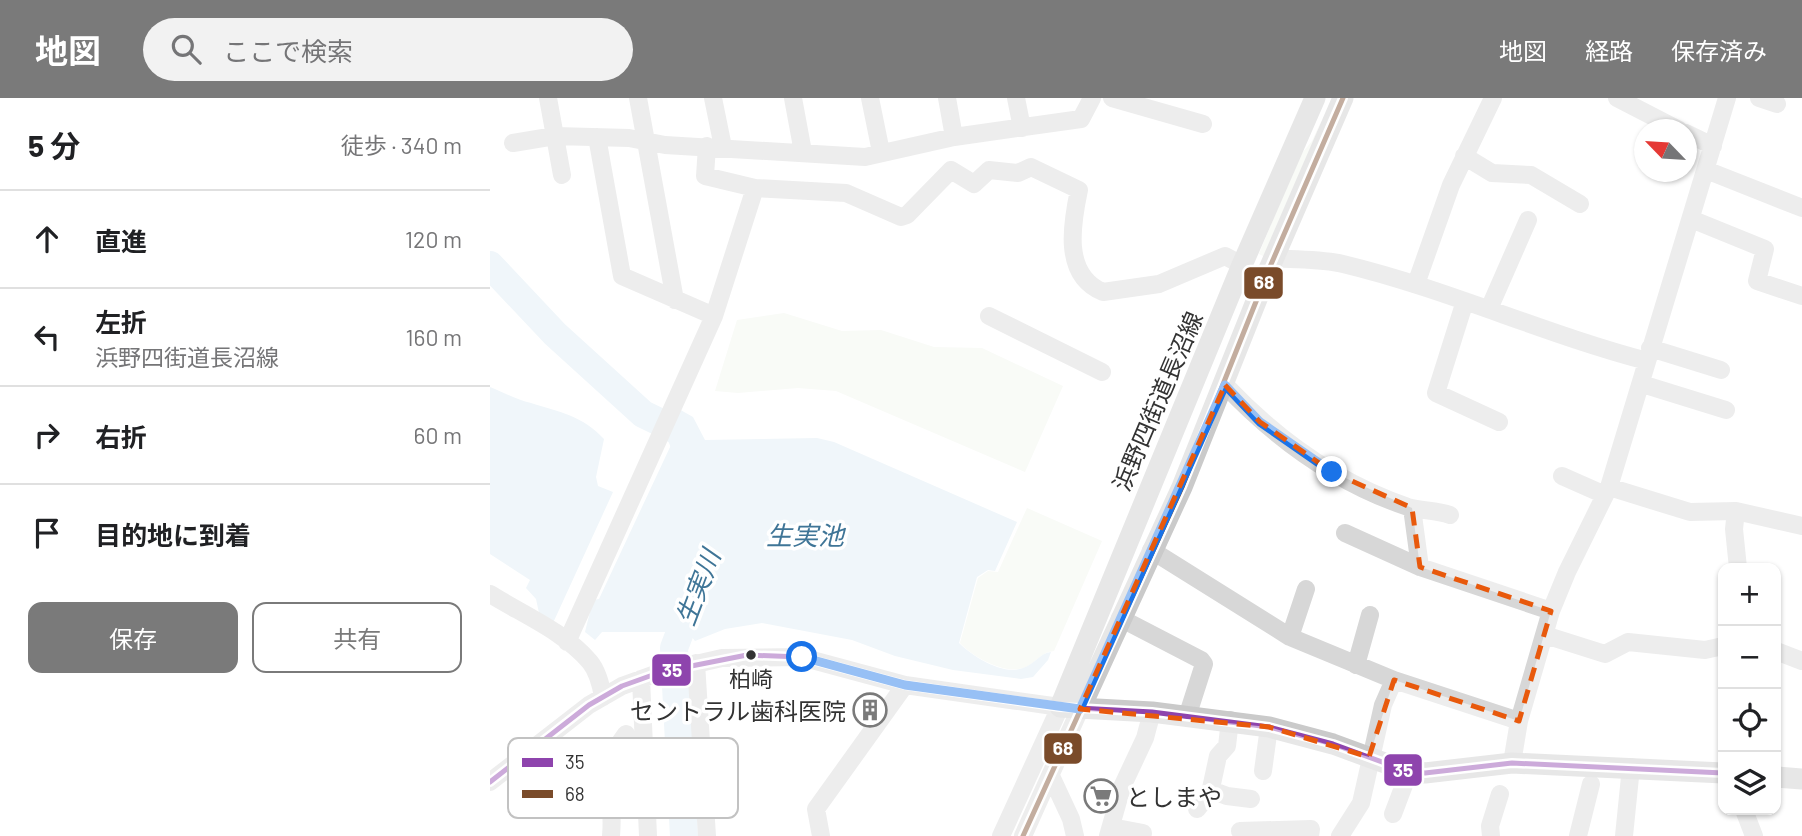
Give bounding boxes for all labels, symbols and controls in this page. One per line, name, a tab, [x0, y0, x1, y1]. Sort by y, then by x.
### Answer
search box	[143, 18, 633, 81]
text: 地図	[35, 30, 101, 70]
icon: search	[167, 30, 205, 68]
text: ここで検索	[223, 35, 353, 66]
text: 地図	[1499, 36, 1547, 65]
text: 経路	[1585, 36, 1633, 65]
text: 保存済み	[1671, 36, 1767, 65]
north arrow	[1634, 119, 1697, 182]
text: 5 分	[28, 127, 80, 163]
text: 徒歩 · 340 m	[341, 131, 462, 159]
icon: ahead	[28, 220, 66, 258]
text: 直進	[95, 225, 147, 256]
text: 120 m	[405, 225, 462, 253]
line badge: 68	[1243, 266, 1284, 300]
text: 68	[1254, 270, 1274, 293]
text: 左折	[95, 306, 147, 337]
street label: 浜野四街道長沼線	[1106, 307, 1208, 495]
icon: left	[28, 318, 66, 356]
text: 160 m	[405, 323, 462, 351]
text: 浜野四街道長沼線	[95, 343, 279, 371]
icon: right	[28, 416, 66, 454]
text: 右折	[95, 421, 147, 452]
text: 60 m	[414, 421, 462, 449]
route end	[1316, 456, 1347, 487]
icon: arrive	[28, 514, 66, 552]
text: 目的地に到着	[95, 519, 251, 550]
water label: 生実池	[766, 519, 847, 550]
water label: 生実川	[669, 542, 727, 629]
map controls	[1718, 563, 1781, 815]
button: +	[1718, 563, 1781, 626]
button: 保存	[28, 602, 238, 673]
button: 共有	[252, 602, 462, 673]
button: −	[1718, 626, 1781, 689]
route start	[786, 641, 817, 672]
marker: 柏崎	[744, 648, 758, 662]
line badge: 35	[651, 653, 692, 687]
text: 35	[662, 658, 682, 681]
place label: 柏崎	[729, 665, 773, 691]
button: locate	[1718, 689, 1781, 752]
building icon: セントラル歯科医院	[851, 691, 889, 729]
place label: セントラル歯科医院	[630, 696, 846, 725]
line badge: 68	[1043, 732, 1083, 765]
text: 68	[1053, 736, 1073, 759]
legend	[508, 738, 738, 818]
text: 35	[565, 750, 585, 773]
button: layers	[1718, 752, 1781, 815]
line badge: 35	[1383, 753, 1423, 787]
text: 35	[1393, 758, 1413, 781]
supermarket icon: としまや	[1082, 777, 1120, 815]
text: 68	[565, 782, 585, 805]
place label: としまや	[1126, 782, 1222, 811]

